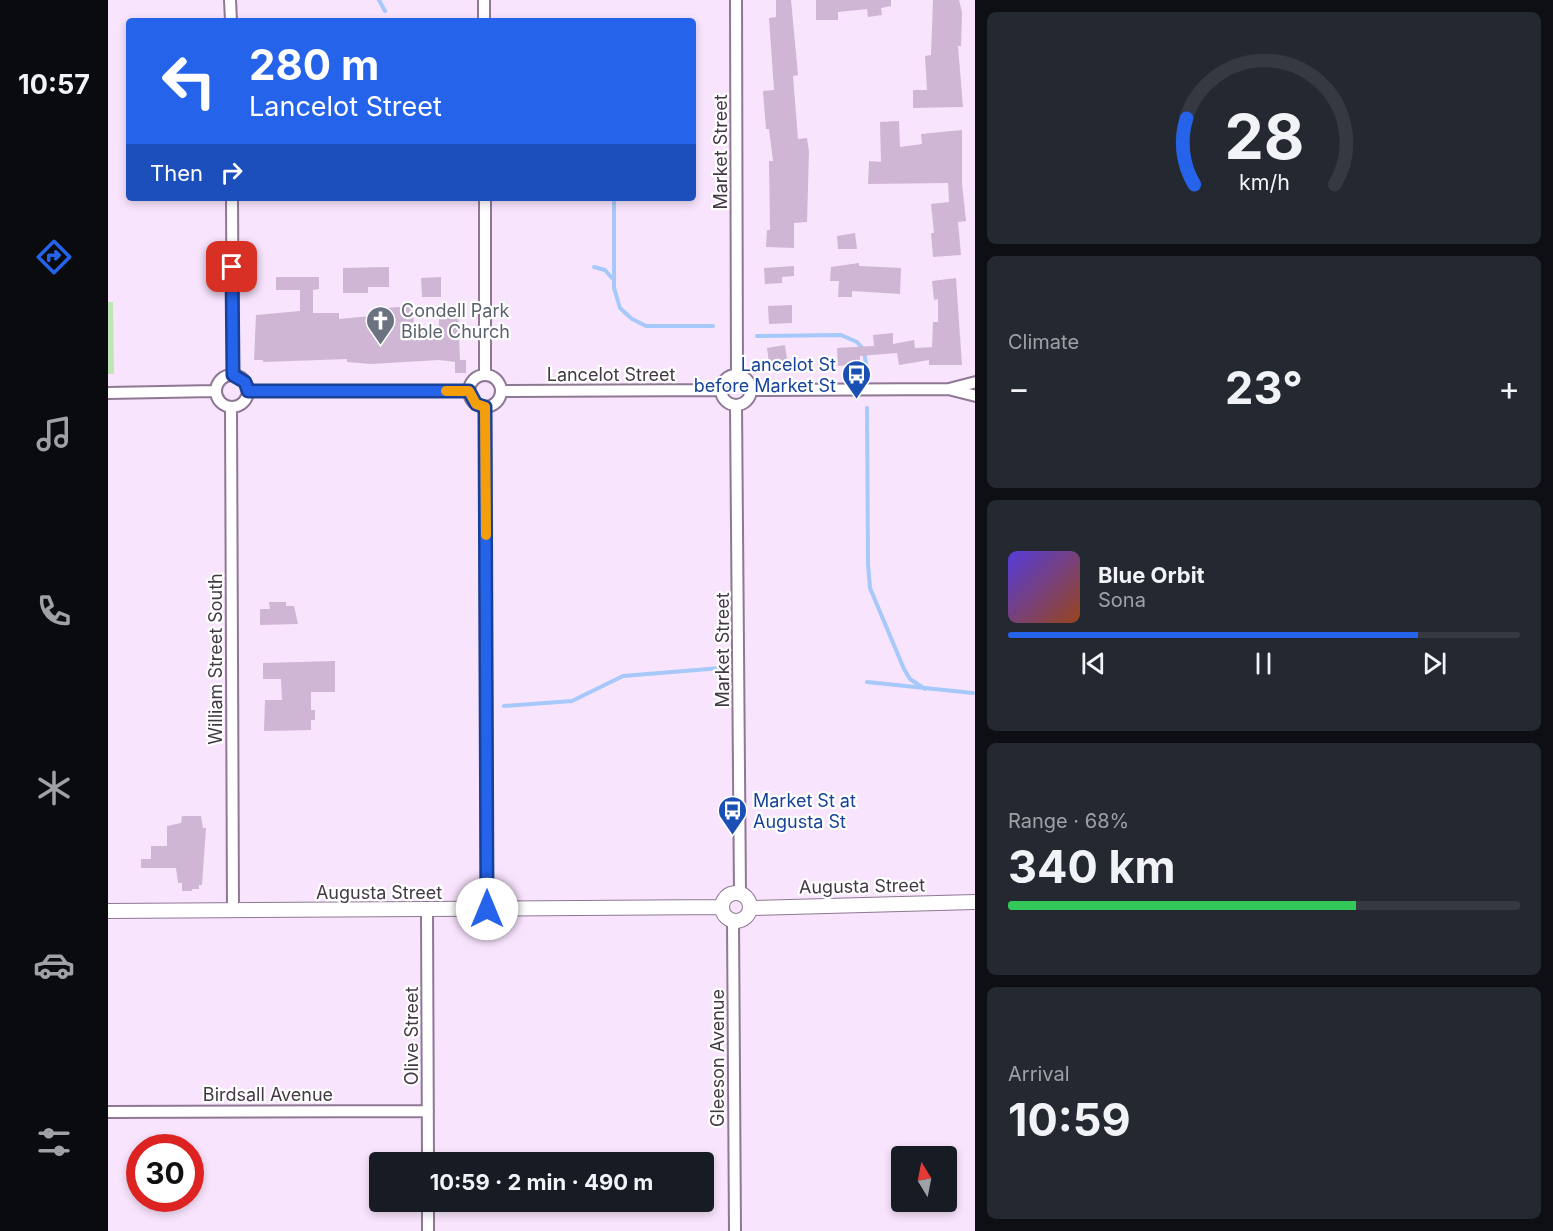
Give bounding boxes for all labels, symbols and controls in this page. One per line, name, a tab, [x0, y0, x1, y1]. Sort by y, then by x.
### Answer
text: 280 m	[249, 39, 379, 90]
icon: left	[150, 42, 228, 120]
text: 10:57	[18, 68, 90, 101]
text: Lancelot Street	[249, 90, 442, 123]
street label: Market Street	[710, 94, 731, 210]
text: 28	[1224, 99, 1304, 174]
icon: right	[215, 156, 248, 189]
text: Then	[150, 160, 203, 186]
text: km/h	[1239, 169, 1289, 195]
icon: directions	[33, 236, 75, 278]
pin	[206, 241, 257, 292]
icon: arrive	[215, 250, 248, 283]
place label: Condell Park Bible Church	[401, 300, 510, 342]
church icon: Condell Park Bible Church	[364, 304, 396, 346]
text: Climate	[1008, 330, 1079, 354]
place label: Lancelot St before Market St	[694, 354, 836, 396]
bus stop icon: Lancelot St before Market St	[841, 358, 873, 400]
text: 23°	[1225, 360, 1303, 415]
street label: Lancelot Street	[547, 364, 675, 385]
text: −	[1008, 368, 1030, 408]
text: +	[1498, 368, 1520, 408]
icon: music	[33, 413, 75, 455]
text: Blue Orbit	[1098, 562, 1205, 588]
street label: William Street South	[205, 573, 226, 745]
text: Sona	[1098, 588, 1146, 612]
icon: phone	[33, 590, 75, 632]
street label: Market Street	[712, 592, 733, 708]
icon: previous	[1077, 647, 1110, 680]
icon: pause	[1247, 647, 1280, 680]
icon: next	[1418, 647, 1451, 680]
icon: climate	[33, 767, 75, 809]
place label: Market St at Augusta St	[753, 790, 856, 832]
bus stop icon: Market St at Augusta St	[716, 794, 748, 836]
text: Range · 68%	[1008, 809, 1129, 833]
text: 340 km	[1008, 839, 1176, 894]
street label: Augusta Street	[799, 874, 925, 898]
position arrow	[455, 877, 519, 941]
street label: Augusta Street	[316, 882, 442, 903]
icon: car	[33, 944, 75, 986]
street label: Olive Street	[401, 987, 422, 1085]
street label: Gleeson Avenue	[707, 989, 728, 1127]
text: Arrival	[1008, 1062, 1070, 1086]
street label: Birdsall Avenue	[203, 1084, 333, 1105]
text: 10:59	[1008, 1092, 1131, 1147]
icon: filters	[33, 1121, 75, 1163]
speed limit sign: 30	[126, 1134, 204, 1212]
north arrow	[891, 1146, 957, 1212]
map controls	[891, 1146, 957, 1212]
text: 10:59 · 2 min · 490 m	[430, 1169, 653, 1195]

